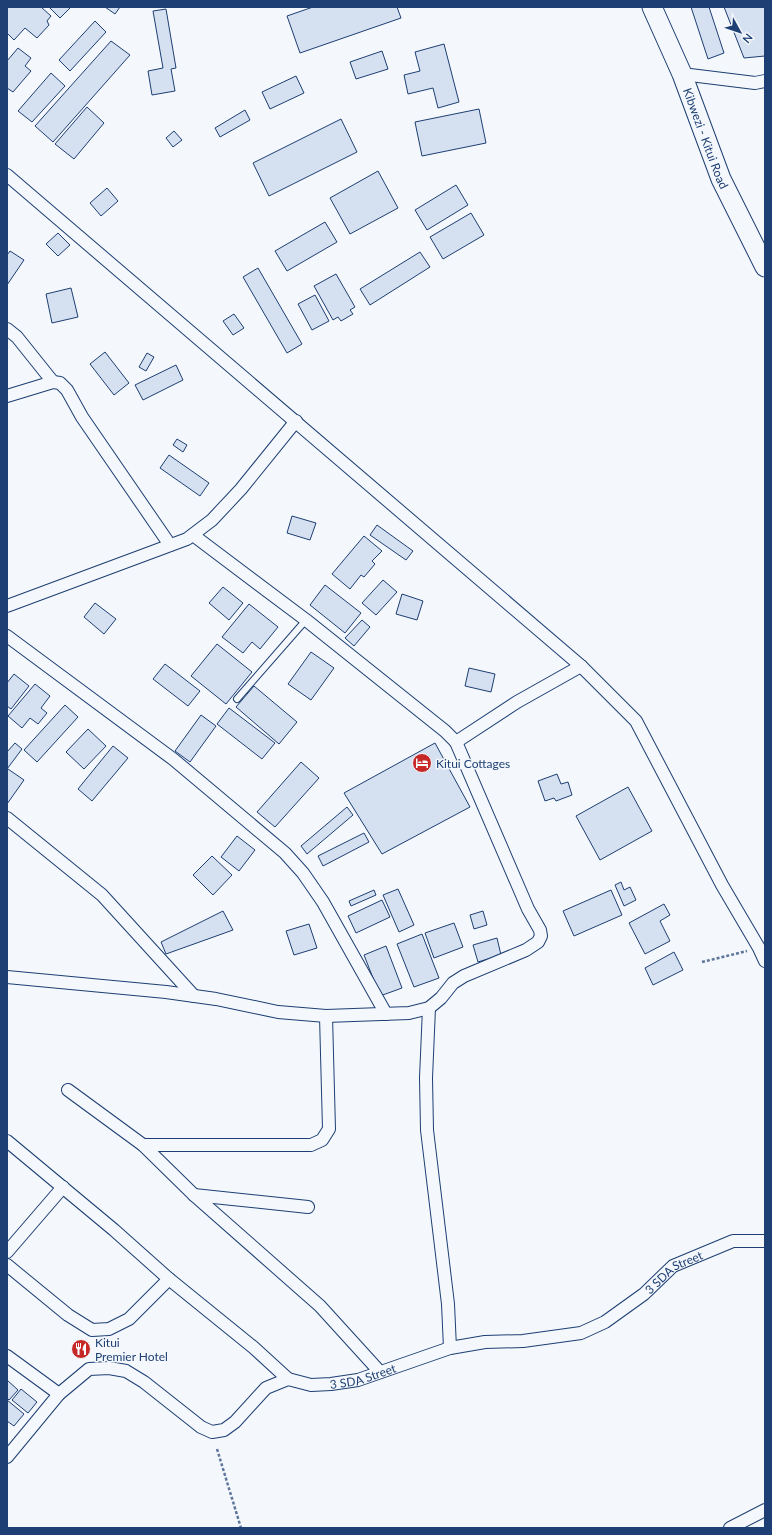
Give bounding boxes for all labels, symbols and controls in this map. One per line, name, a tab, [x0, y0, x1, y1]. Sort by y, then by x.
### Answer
north arrow	[720, 12, 760, 52]
text: N	[740, 31, 756, 46]
street label: Kibwezi - Kitui Road	[680, 86, 732, 191]
hotel icon: Kitui Cottages	[411, 752, 433, 774]
place label: Kitui Cottages	[436, 756, 510, 771]
street label: 3 SDA Street	[641, 1247, 705, 1297]
place label: Kitui Premier Hotel	[95, 1335, 168, 1364]
restaurant icon: Kitui Premier Hotel	[70, 1338, 92, 1360]
street label: 3 SDA Street	[329, 1360, 398, 1392]

